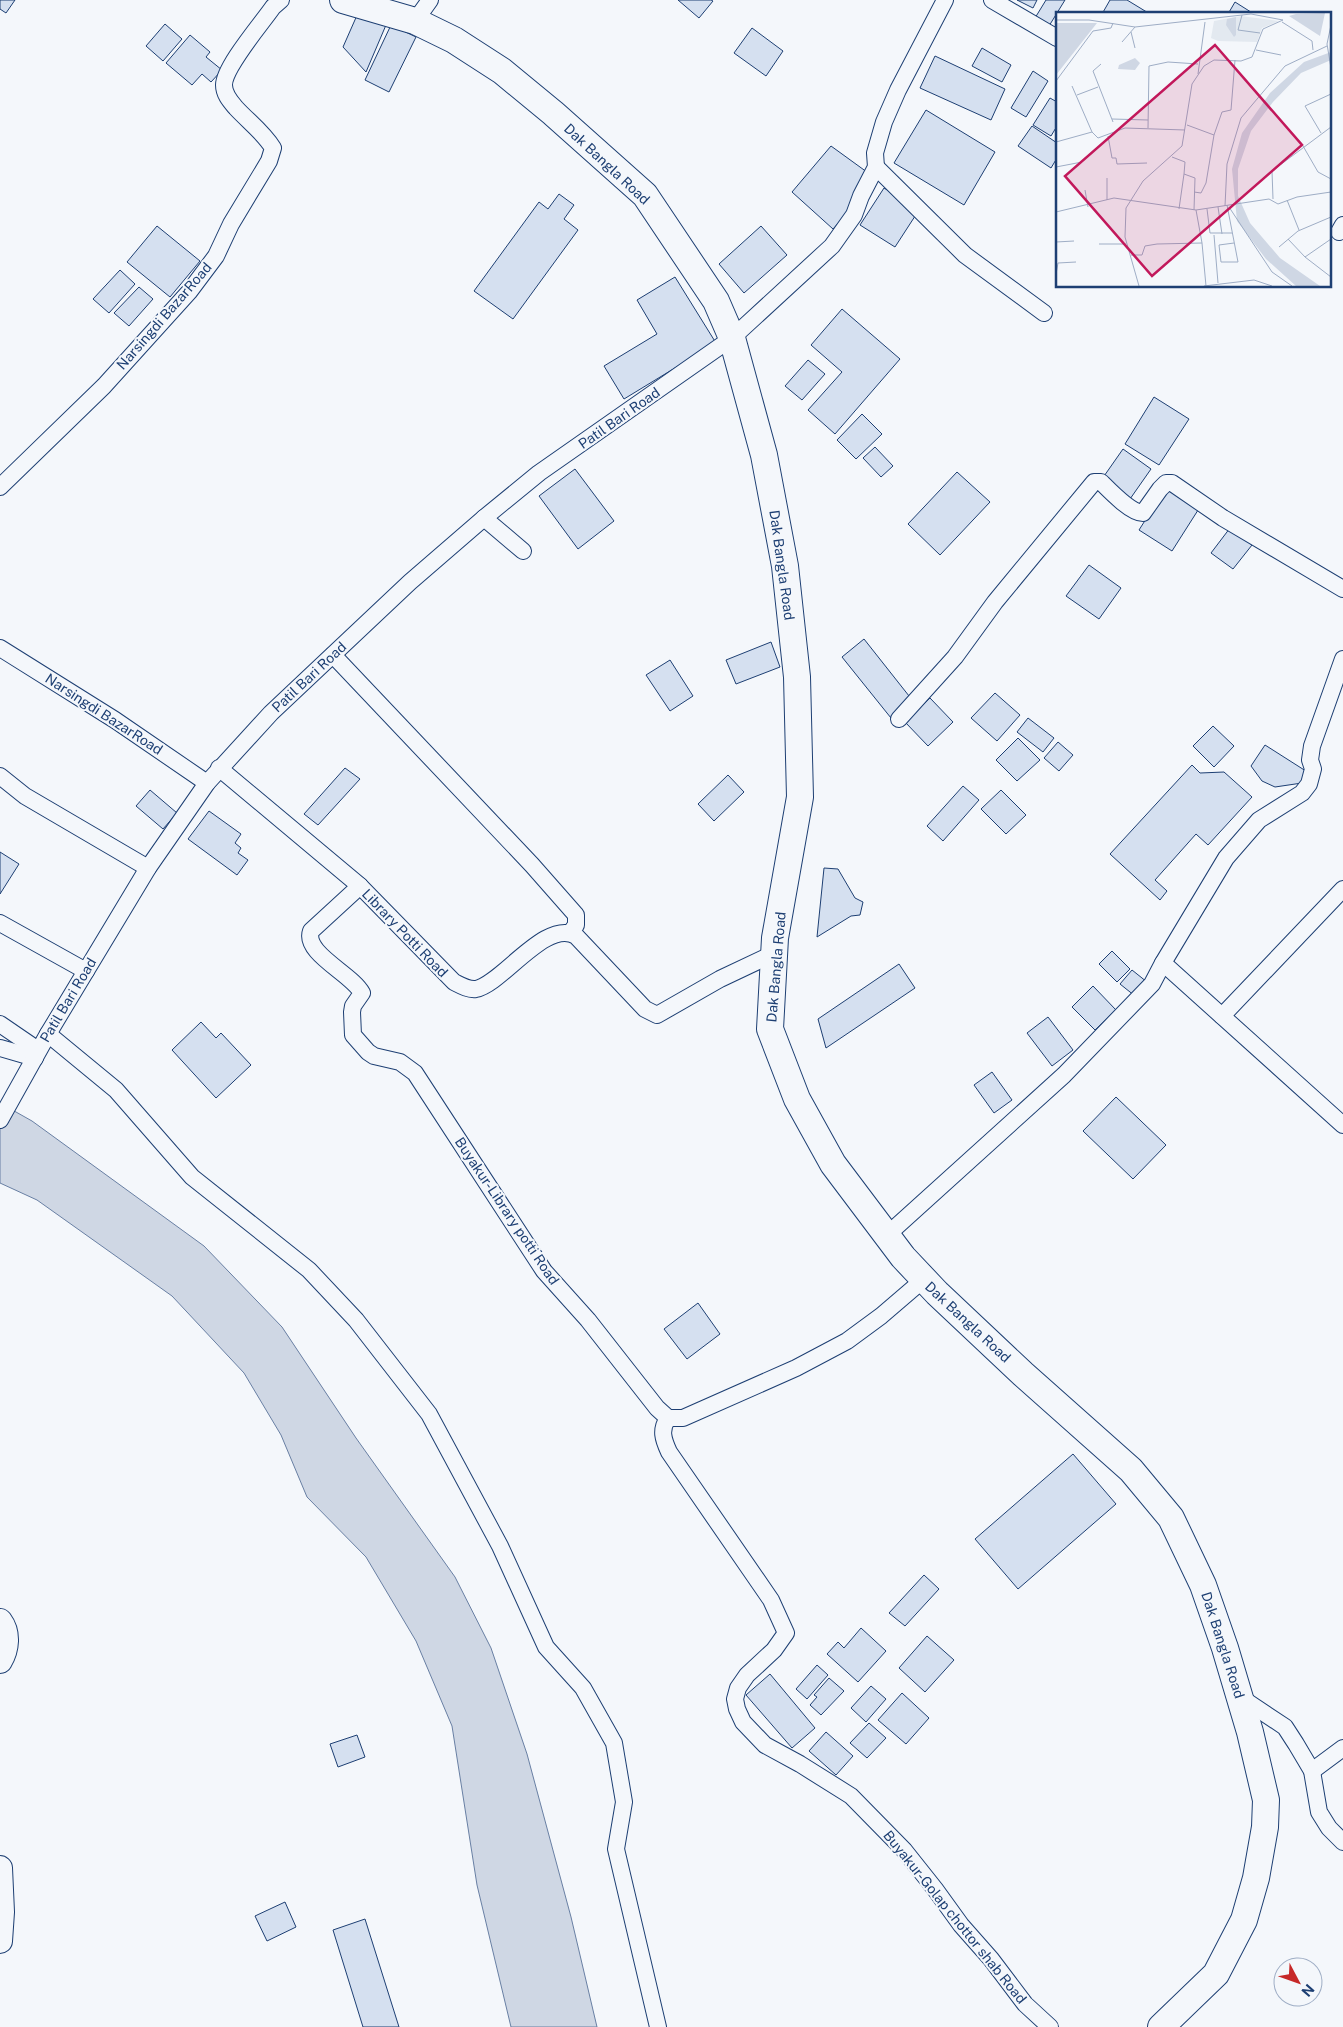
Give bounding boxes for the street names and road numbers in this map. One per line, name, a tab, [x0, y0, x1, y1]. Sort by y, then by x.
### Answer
street label: Dak Bangla Road	[561, 120, 653, 208]
street label: Narsingdi BazarRoad	[113, 259, 215, 373]
street label: Patil Bari Road	[575, 384, 663, 452]
street label: Dak Bangla Road	[766, 509, 798, 621]
street label: Patil Bari Road	[269, 639, 349, 715]
street label: Narsingdi BazarRoad	[42, 670, 166, 758]
street label: Library Potti Road	[359, 886, 451, 980]
street label: Dak Bangla Road	[763, 911, 789, 1023]
street label: Patil Bari Road	[37, 955, 99, 1045]
street label: Buyakur-Library potti Road	[452, 1134, 562, 1288]
street label: Dak Bangla Road	[922, 1278, 1014, 1366]
street label: Dak Bangla Road	[1198, 1590, 1248, 1700]
street label: Buyakur-Golap chottor shab Road	[880, 1827, 1030, 2007]

